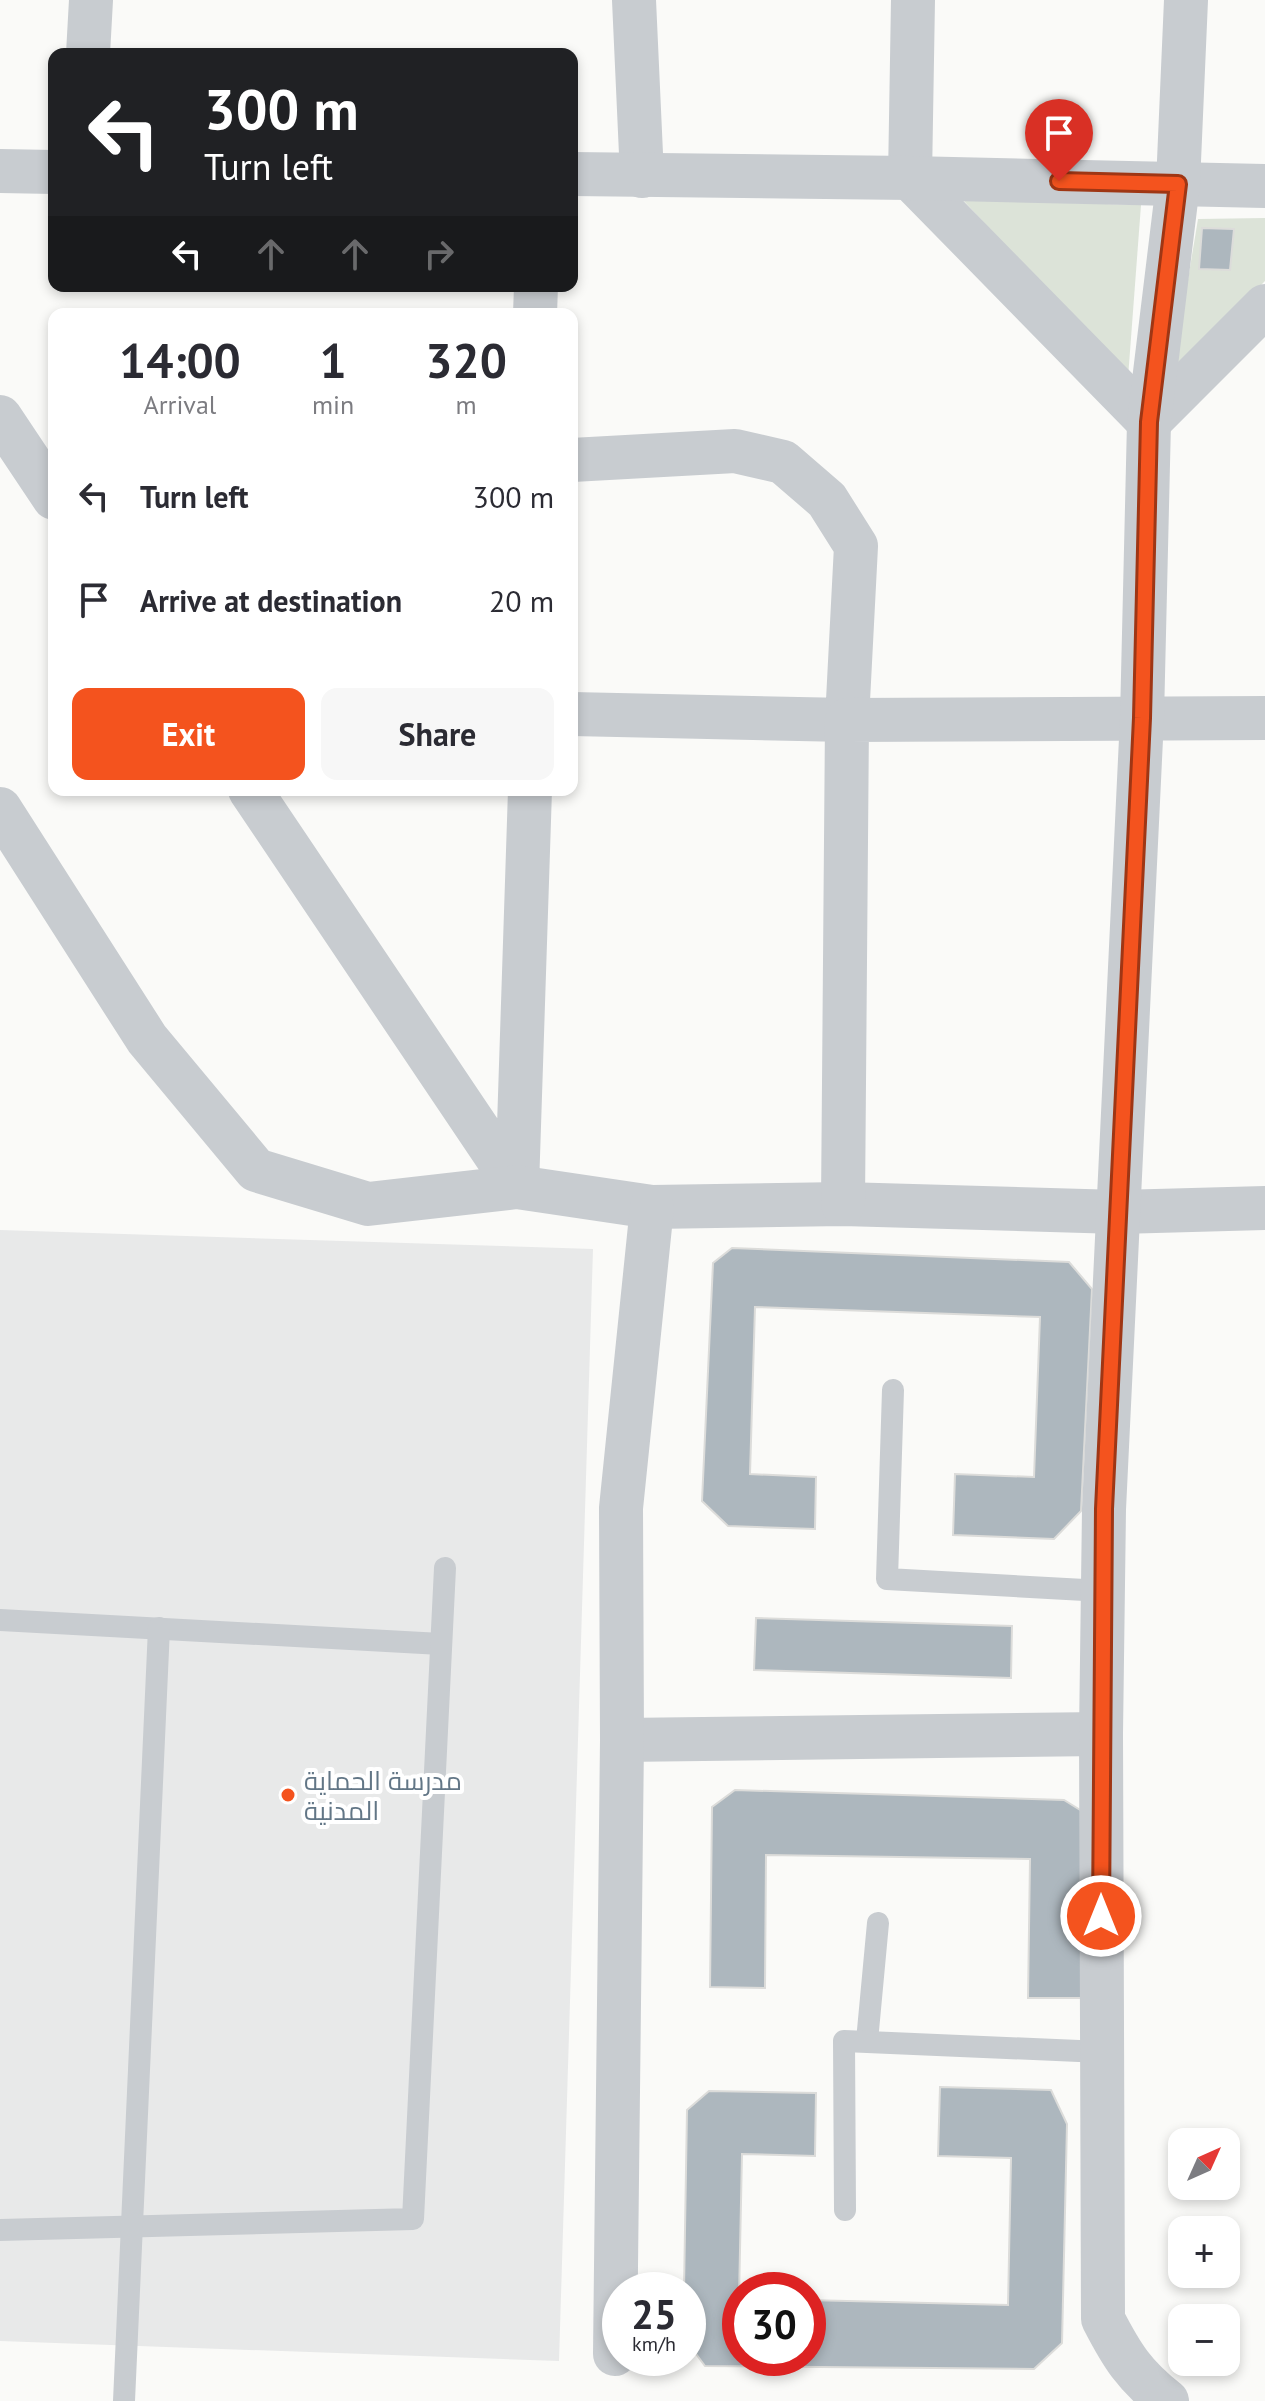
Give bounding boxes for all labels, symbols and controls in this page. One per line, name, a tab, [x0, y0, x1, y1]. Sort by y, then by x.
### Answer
text: 300 m	[204, 73, 359, 145]
icon: left	[72, 80, 176, 184]
pin	[1025, 99, 1093, 181]
icon: arrive	[1037, 111, 1081, 155]
text: Turn left	[204, 143, 333, 190]
icon: left	[165, 232, 209, 276]
icon: ahead	[249, 232, 293, 276]
icon: ahead	[333, 232, 377, 276]
icon: right	[417, 232, 461, 276]
text: 14:00	[119, 329, 241, 391]
text: 1	[319, 329, 347, 391]
text: 320	[425, 329, 507, 391]
text: Arrival	[144, 388, 216, 421]
text: min	[312, 388, 354, 421]
text: m	[456, 388, 477, 421]
icon: left	[72, 474, 116, 518]
text: Turn left	[140, 477, 248, 516]
text: 300 m	[473, 477, 554, 516]
icon: arrive	[72, 578, 116, 622]
text: Arrive at destination	[140, 581, 402, 620]
text: 20 m	[489, 581, 554, 620]
button: Exit	[72, 688, 305, 780]
button: Share	[321, 688, 554, 780]
place label: مدرسة الحماية المدنية	[304, 1764, 462, 1827]
marker: مدرسة الحماية المدنية	[279, 1786, 297, 1804]
position arrow	[1059, 1874, 1143, 1958]
north arrow	[1168, 2128, 1240, 2200]
map controls	[1168, 2128, 1240, 2376]
button: +	[1168, 2216, 1240, 2288]
speed limit sign: 30	[722, 2272, 826, 2376]
text: 25	[631, 2288, 677, 2340]
button: −	[1168, 2304, 1240, 2376]
text: km/h	[632, 2331, 676, 2357]

